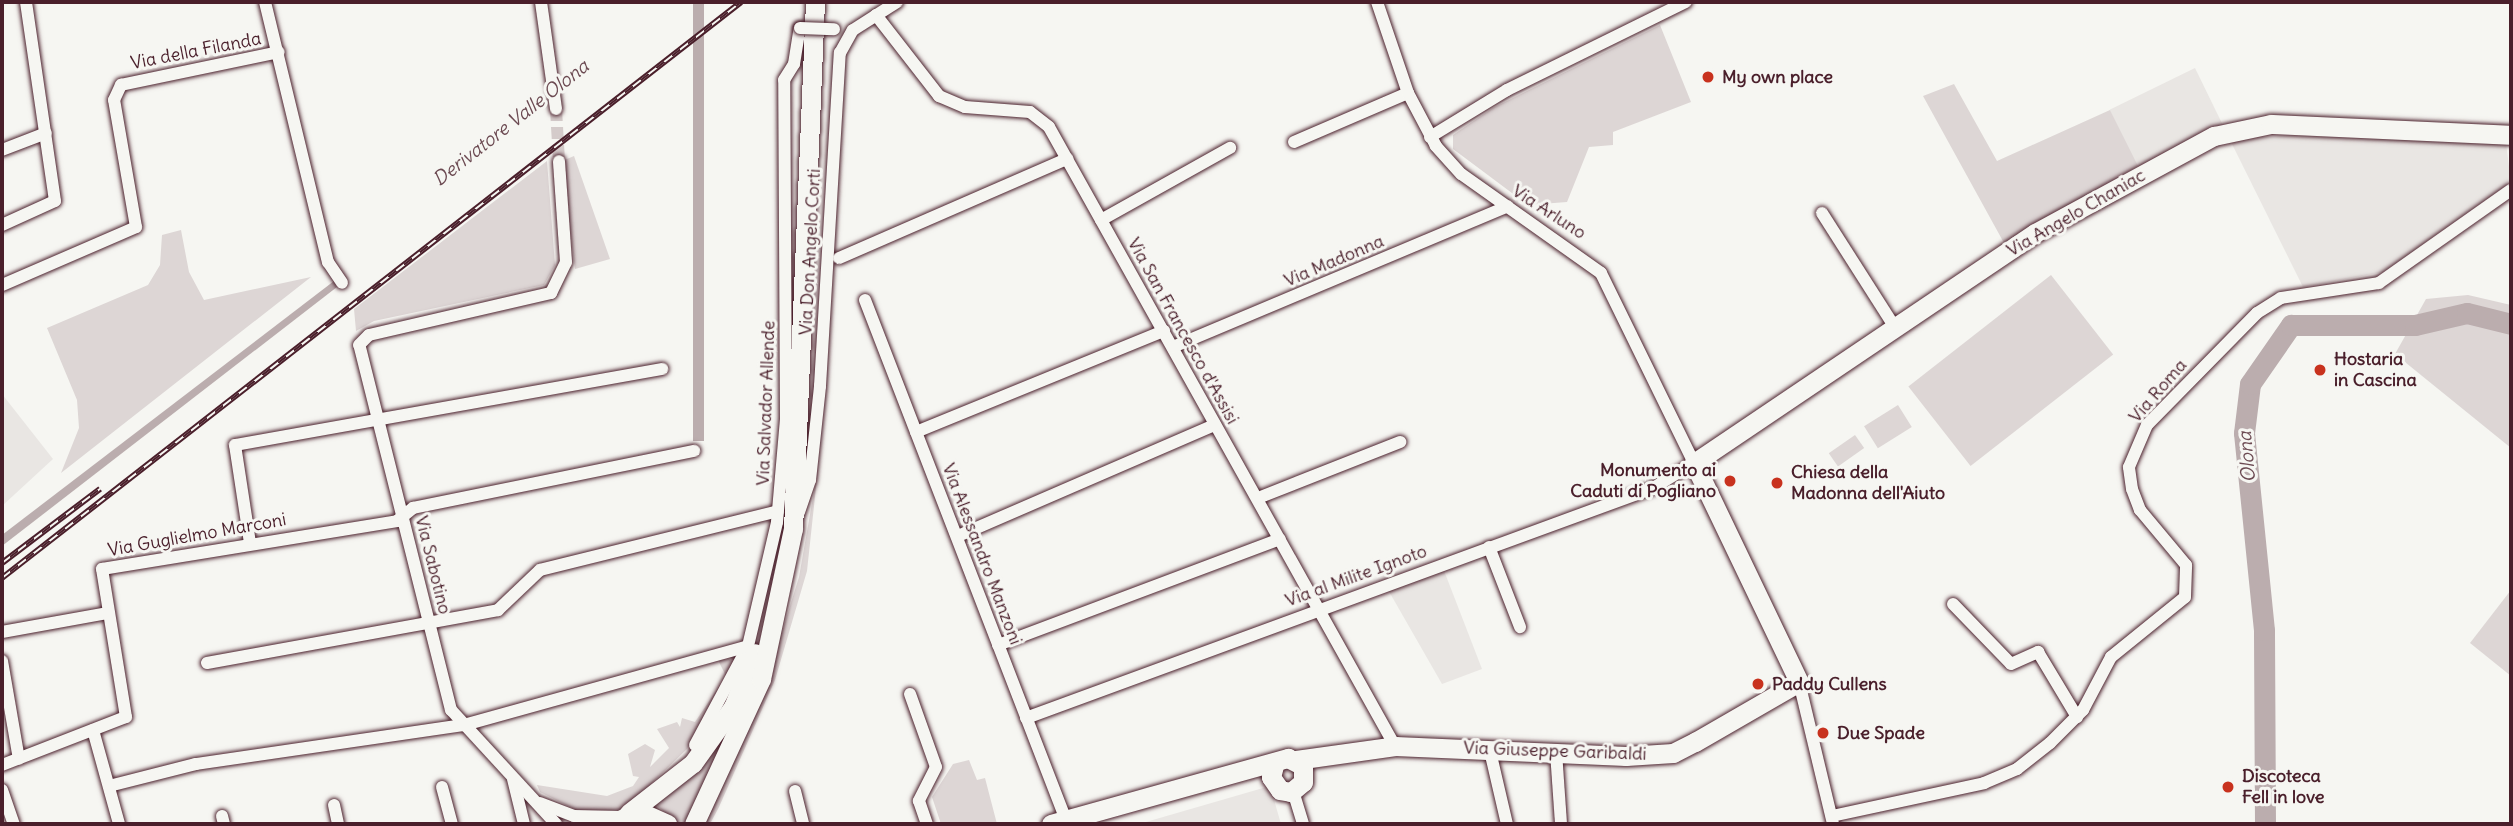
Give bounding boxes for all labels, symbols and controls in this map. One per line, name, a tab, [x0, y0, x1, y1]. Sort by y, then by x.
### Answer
street label: Via della Filanda	[129, 28, 263, 74]
water label: Derivatore Valle Olona	[429, 55, 593, 191]
place label: My own place	[1722, 66, 1833, 88]
marker: My own place	[1700, 69, 1716, 85]
street label: Via Angelo Chaniac	[2003, 165, 2149, 261]
street label: Via Don Angelo Corti	[795, 168, 825, 336]
street label: Via Arluno	[1508, 180, 1590, 244]
street label: Via Madonna	[1281, 230, 1387, 292]
street label: Via San Francesco d'Assisi	[1123, 234, 1243, 428]
street label: Via Salvador Allende	[752, 320, 780, 486]
place label: Hostaria in Cascina	[2334, 349, 2417, 392]
street label: Via Roma	[2124, 355, 2192, 427]
marker: Hostaria in Cascina	[2312, 362, 2328, 378]
water label: Olona	[2233, 430, 2261, 484]
street label: Via Alessandro Manzoni	[937, 460, 1027, 648]
place label: Monumento ai Caduti di Pogliano	[1570, 460, 1716, 503]
place label: Chiesa della Madonna dell'Aiuto	[1791, 462, 1945, 504]
marker: Monumento ai Caduti di Pogliano	[1722, 473, 1738, 489]
marker: Chiesa della Madonna dell'Aiuto	[1769, 475, 1785, 491]
street label: Via Guglielmo Marconi	[106, 509, 288, 561]
street label: Via Sabotino	[410, 514, 456, 616]
street label: Via al Milite Ignoto	[1282, 540, 1430, 612]
place label: Paddy Cullens	[1772, 673, 1887, 695]
marker: Paddy Cullens	[1750, 676, 1766, 692]
place label: Due Spade	[1837, 722, 1925, 744]
marker: Due Spade	[1815, 725, 1831, 741]
street label: Via Giuseppe Garibaldi	[1463, 737, 1647, 765]
place label: Discoteca Fell in love	[2242, 766, 2325, 808]
marker: Discoteca Fell in love	[2220, 779, 2236, 795]

